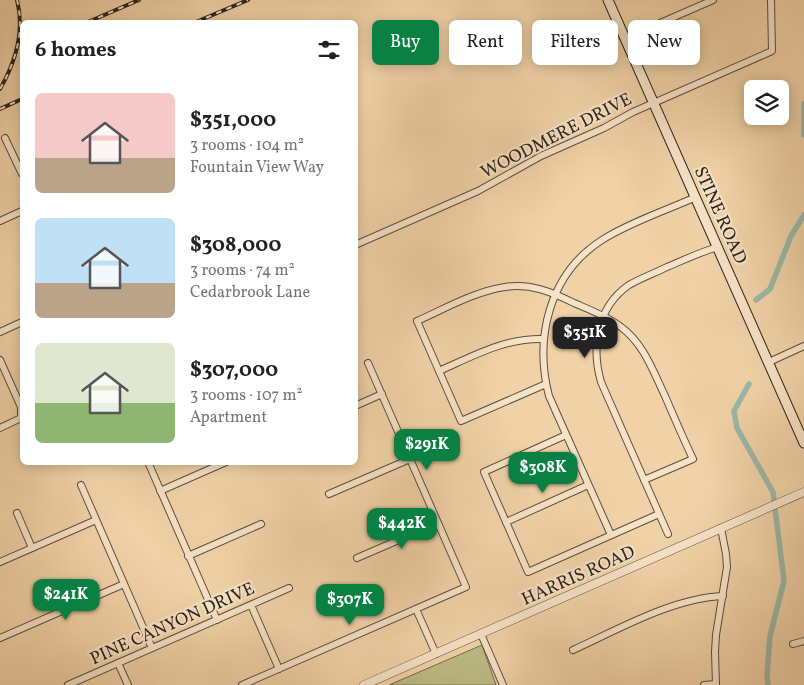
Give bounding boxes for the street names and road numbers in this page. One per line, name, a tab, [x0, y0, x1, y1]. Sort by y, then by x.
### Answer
street label: WOODMERE DRIVE	[477, 87, 637, 185]
street label: STINE ROAD	[687, 163, 752, 268]
street label: HARRIS ROAD	[518, 540, 639, 613]
street label: PINE CANYON DRIVE	[86, 577, 259, 672]

